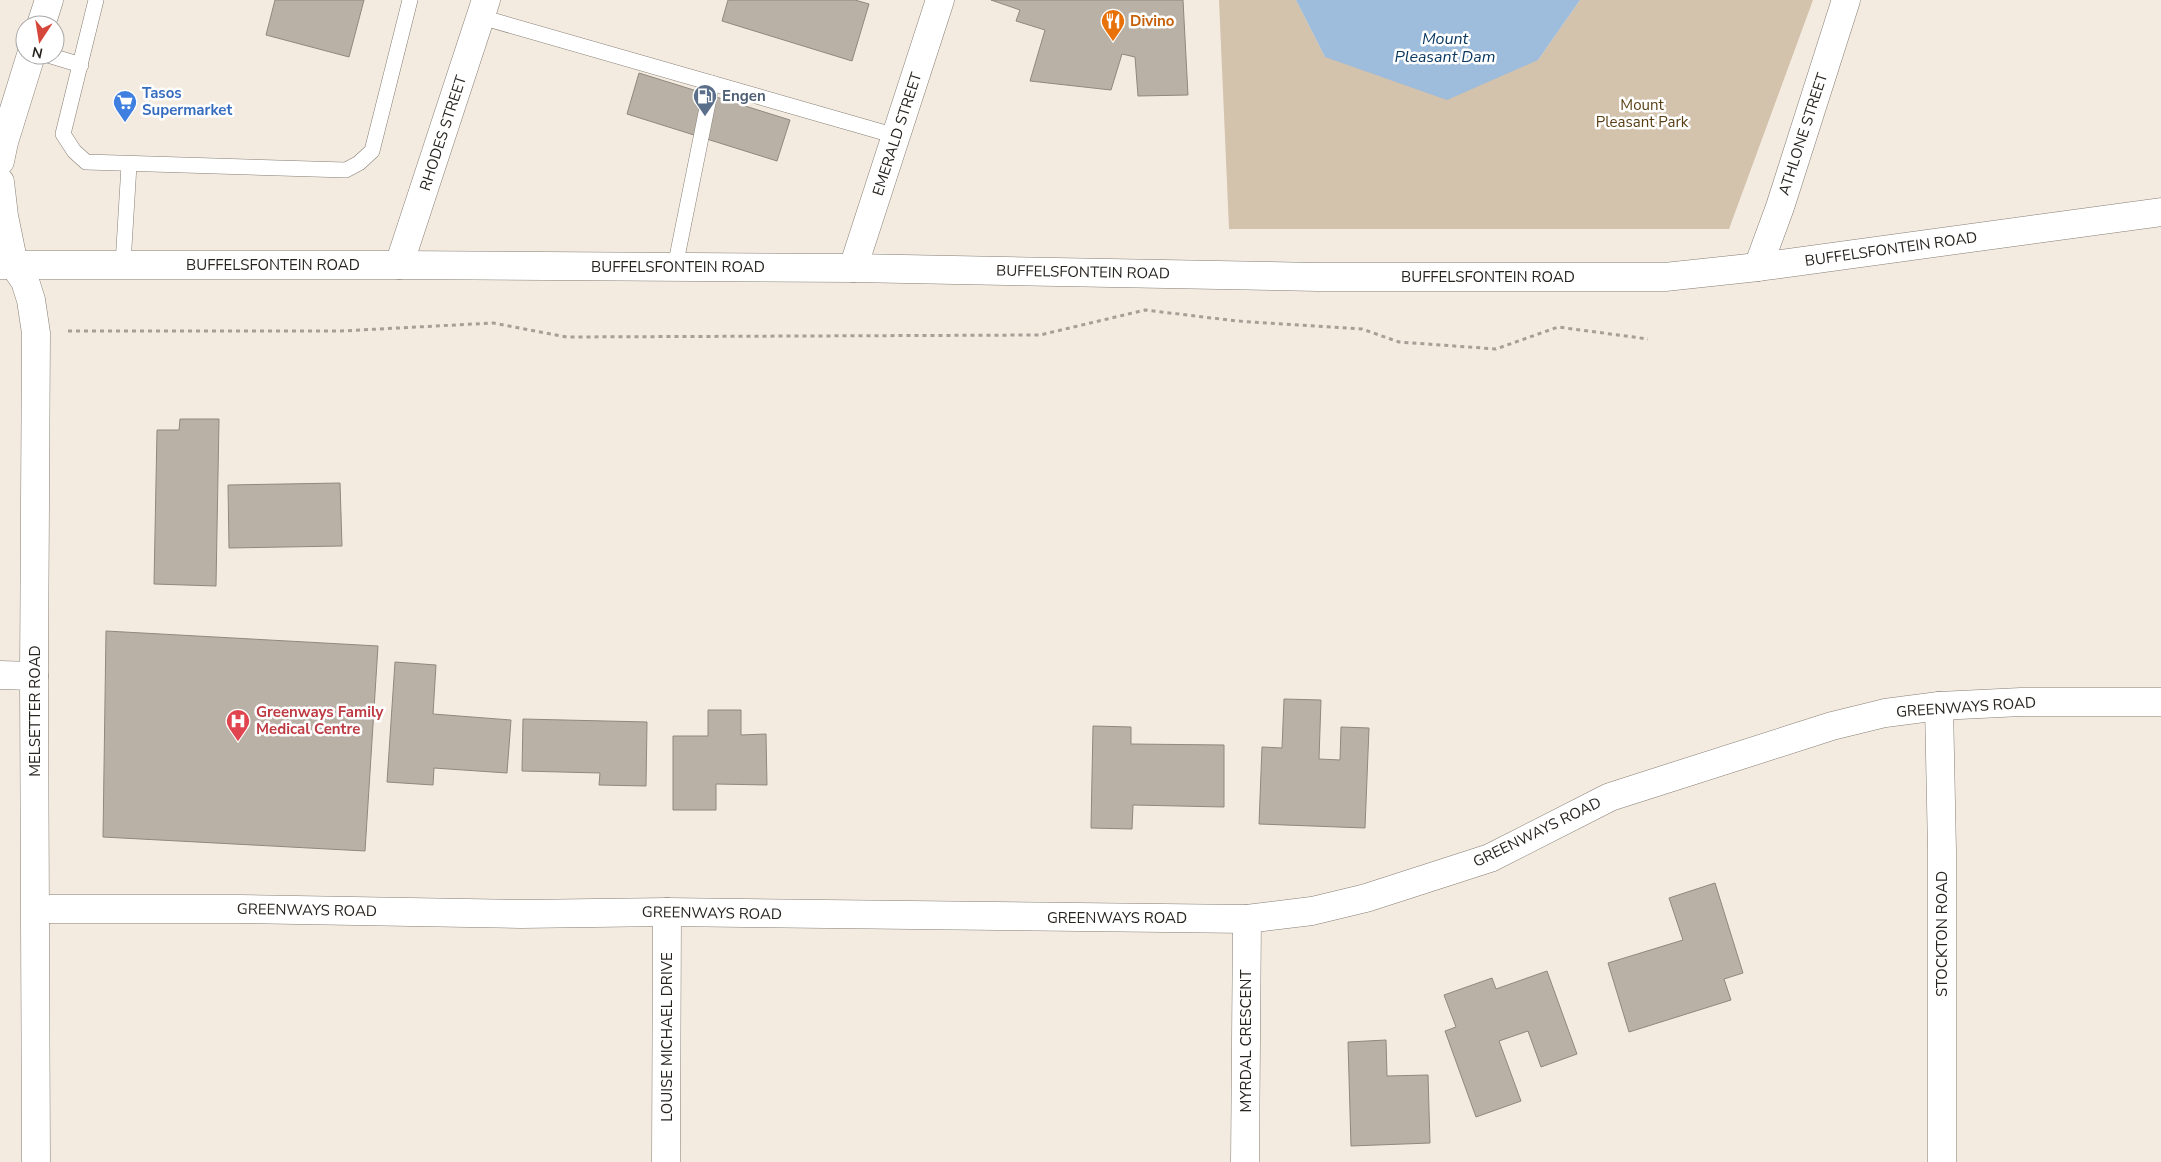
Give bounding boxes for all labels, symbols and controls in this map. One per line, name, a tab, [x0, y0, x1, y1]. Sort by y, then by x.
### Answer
restaurant icon: Divino	[1100, 8, 1126, 42]
place label: Divino	[1130, 11, 1175, 31]
north arrow	[15, 15, 65, 65]
water label: Mount Pleasant Dam	[1395, 28, 1495, 68]
text: N	[30, 42, 45, 63]
street label: EMERALD STREET	[868, 70, 926, 198]
street label: ATHLONE STREET	[1774, 70, 1832, 198]
street label: RHODES STREET	[415, 73, 471, 193]
place label: Tasos Supermarket	[142, 83, 232, 120]
fuel station icon: Engen	[692, 83, 718, 117]
place label: Engen	[722, 86, 766, 106]
supermarket icon: Tasos Supermarket	[112, 89, 138, 123]
park label: Mount Pleasant Park	[1596, 95, 1689, 132]
street label: BUFFELSFONTEIN ROAD	[1804, 227, 1978, 271]
street label: BUFFELSFONTEIN ROAD	[186, 255, 360, 275]
street label: BUFFELSFONTEIN ROAD	[591, 257, 765, 277]
street label: BUFFELSFONTEIN ROAD	[996, 260, 1170, 284]
street label: BUFFELSFONTEIN ROAD	[1401, 267, 1575, 287]
street label: MELSETTER ROAD	[25, 645, 45, 777]
street label: GREENWAYS ROAD	[1895, 692, 2037, 722]
place label: Greenways Family Medical Centre	[256, 702, 384, 739]
hospital icon: Greenways Family Medical Centre	[225, 708, 251, 742]
street label: GREENWAYS ROAD	[1470, 792, 1604, 872]
street label: STOCKTON ROAD	[1932, 871, 1952, 997]
street label: GREENWAYS ROAD	[237, 899, 377, 921]
street label: GREENWAYS ROAD	[642, 902, 782, 924]
street label: GREENWAYS ROAD	[1047, 908, 1187, 928]
street label: LOUISE MICHAEL DRIVE	[657, 952, 677, 1122]
street label: MYRDAL CRESCENT	[1236, 970, 1256, 1112]

